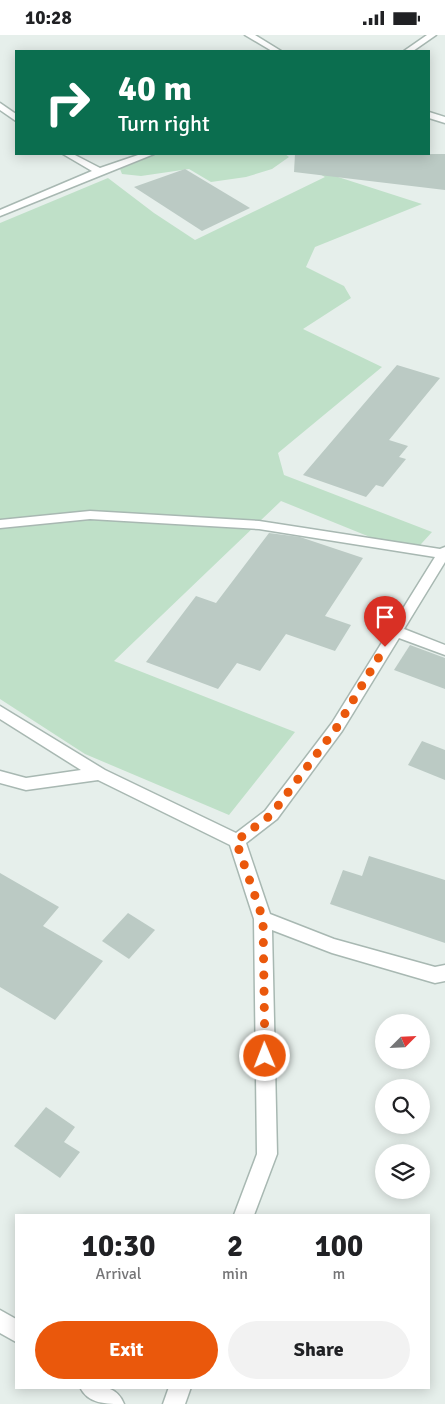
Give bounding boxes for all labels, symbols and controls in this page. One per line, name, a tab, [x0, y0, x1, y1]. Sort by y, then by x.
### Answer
text: 10:28	[25, 6, 72, 30]
text: 40 m	[118, 67, 192, 110]
icon: right	[35, 70, 100, 135]
text: Turn right	[118, 110, 210, 137]
pin	[364, 596, 406, 647]
icon: arrive	[371, 603, 399, 631]
north arrow	[375, 1014, 430, 1069]
map controls	[375, 1014, 430, 1199]
position arrow	[238, 1029, 290, 1081]
button: search	[375, 1079, 430, 1134]
button: layers	[375, 1144, 430, 1199]
text: 10:30	[82, 1228, 155, 1265]
text: 2	[227, 1228, 243, 1265]
text: 100	[315, 1228, 363, 1265]
text: Arrival	[95, 1264, 142, 1284]
text: min	[222, 1264, 248, 1284]
text: m	[333, 1264, 345, 1284]
button: Exit	[35, 1321, 218, 1379]
button: Share	[228, 1321, 410, 1379]

